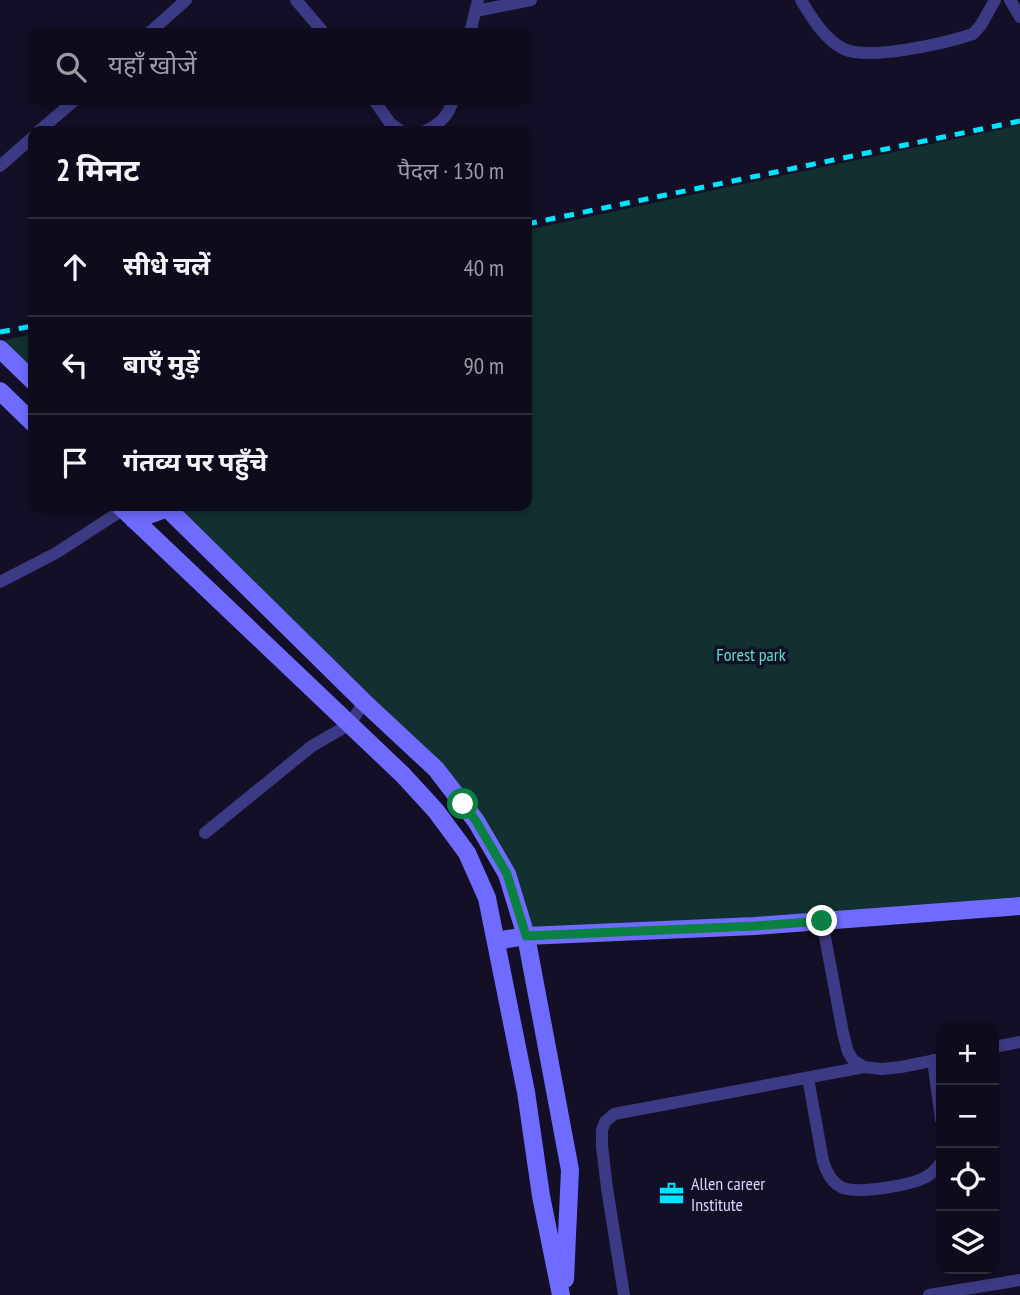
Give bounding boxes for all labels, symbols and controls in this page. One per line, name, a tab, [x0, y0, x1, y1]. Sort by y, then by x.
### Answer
search box	[28, 28, 532, 105]
icon: search	[52, 48, 90, 86]
text: यहाँ खोजें	[108, 48, 196, 81]
text: 2 मिनट	[56, 150, 139, 189]
text: पैदल · 130 m	[398, 156, 504, 185]
icon: ahead	[56, 248, 94, 286]
text: सीधे चलें	[123, 249, 210, 282]
text: 40 m	[463, 253, 504, 282]
icon: left	[56, 346, 94, 384]
text: बाएँ मुड़ें	[123, 347, 200, 380]
text: 90 m	[463, 351, 504, 380]
icon: arrive	[56, 444, 94, 482]
text: गंतव्य पर पहुँचे	[123, 445, 267, 478]
park label: Forest park	[716, 643, 786, 666]
route start	[447, 788, 478, 819]
route end	[806, 905, 837, 936]
map controls	[936, 1022, 999, 1274]
button: +	[936, 1022, 999, 1085]
button: −	[936, 1085, 999, 1148]
button: locate	[936, 1148, 999, 1211]
place label: Allen career Institute	[691, 1172, 765, 1216]
office icon: Allen career Institute	[657, 1179, 685, 1207]
button: layers	[936, 1211, 999, 1274]

